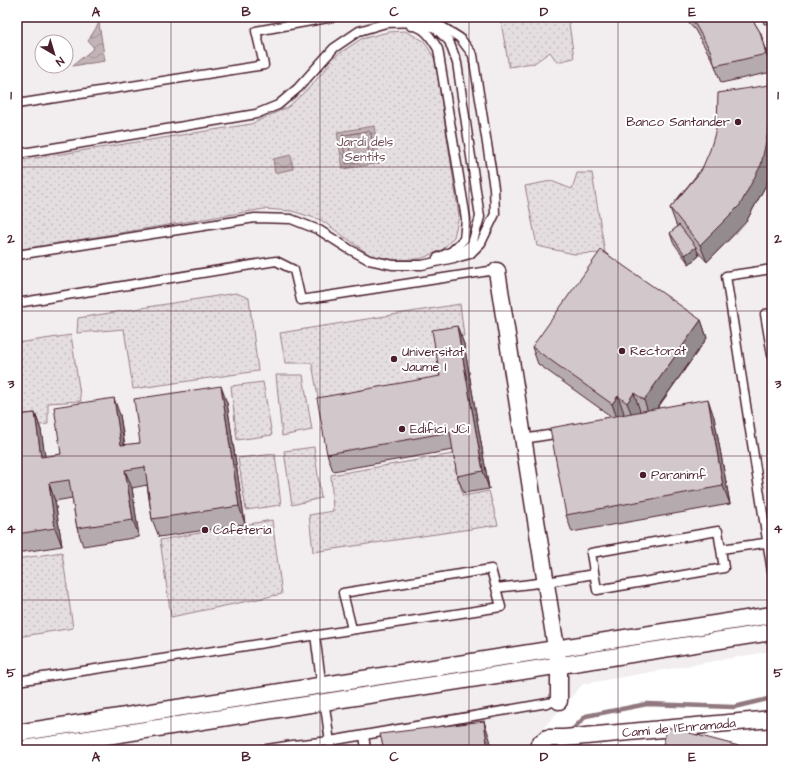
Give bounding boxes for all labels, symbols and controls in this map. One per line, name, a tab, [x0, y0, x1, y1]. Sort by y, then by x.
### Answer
text: A	[92, 3, 101, 21]
text: B	[241, 3, 251, 21]
text: C	[389, 3, 399, 21]
text: D	[540, 3, 549, 21]
text: E	[688, 3, 696, 21]
north arrow	[34, 34, 74, 74]
text: N	[52, 53, 67, 70]
text: 1	[10, 86, 12, 104]
text: 1	[777, 86, 779, 104]
place label: Banco Santander	[626, 113, 730, 131]
marker: Banco Santander	[733, 117, 743, 127]
park label: Jardí dels Sentits	[337, 133, 394, 166]
text: 2	[6, 230, 15, 248]
text: 2	[773, 230, 782, 248]
place label: Rectorat	[630, 342, 687, 360]
place label: Universitat Jaume I	[402, 343, 465, 376]
marker: Rectorat	[617, 346, 627, 356]
marker: Universitat Jaume I	[389, 354, 399, 364]
text: 3	[7, 375, 15, 393]
text: 3	[774, 375, 782, 393]
place label: Edifici JC1	[410, 420, 469, 438]
marker: Edifici JC1	[397, 424, 407, 434]
place label: Paranimf	[651, 466, 706, 484]
marker: Paranimf	[638, 470, 648, 480]
text: 4	[7, 520, 16, 538]
text: 4	[774, 520, 783, 538]
place label: Cafetería	[213, 521, 272, 539]
marker: Cafetería	[200, 525, 210, 535]
text: 5	[6, 664, 16, 682]
text: 5	[773, 664, 783, 682]
street label: Camí de l'Enramada	[621, 714, 737, 742]
text: A	[92, 748, 101, 766]
text: B	[241, 748, 251, 766]
text: C	[389, 748, 399, 766]
text: D	[540, 748, 549, 766]
text: E	[688, 748, 696, 766]

